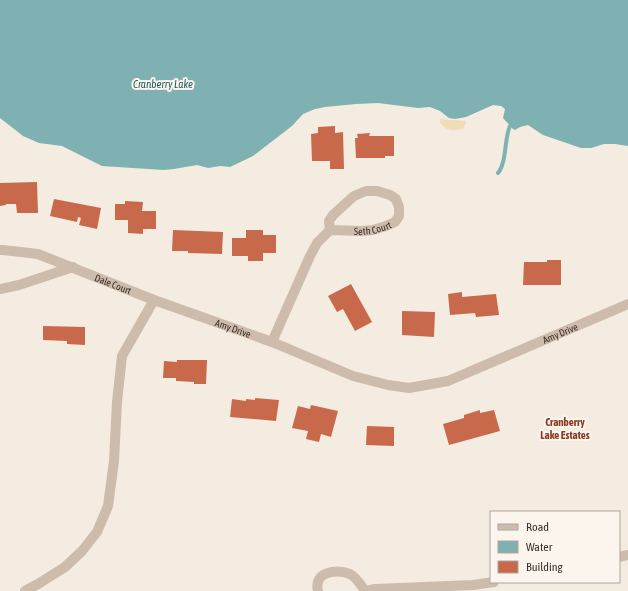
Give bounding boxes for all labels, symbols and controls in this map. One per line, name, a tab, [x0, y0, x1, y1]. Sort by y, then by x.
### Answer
water label: Cranberry Lake	[133, 78, 193, 90]
street label: Seth Court	[354, 219, 393, 237]
street label: Dale Court	[93, 272, 133, 296]
street label: Amy Drive	[214, 317, 253, 340]
street label: Amy Drive	[541, 321, 580, 346]
district label: Cranberry Lake Estates	[540, 416, 590, 441]
legend	[490, 511, 620, 583]
text: Road	[526, 520, 549, 534]
text: Water	[526, 540, 553, 554]
text: Building	[526, 560, 564, 574]

